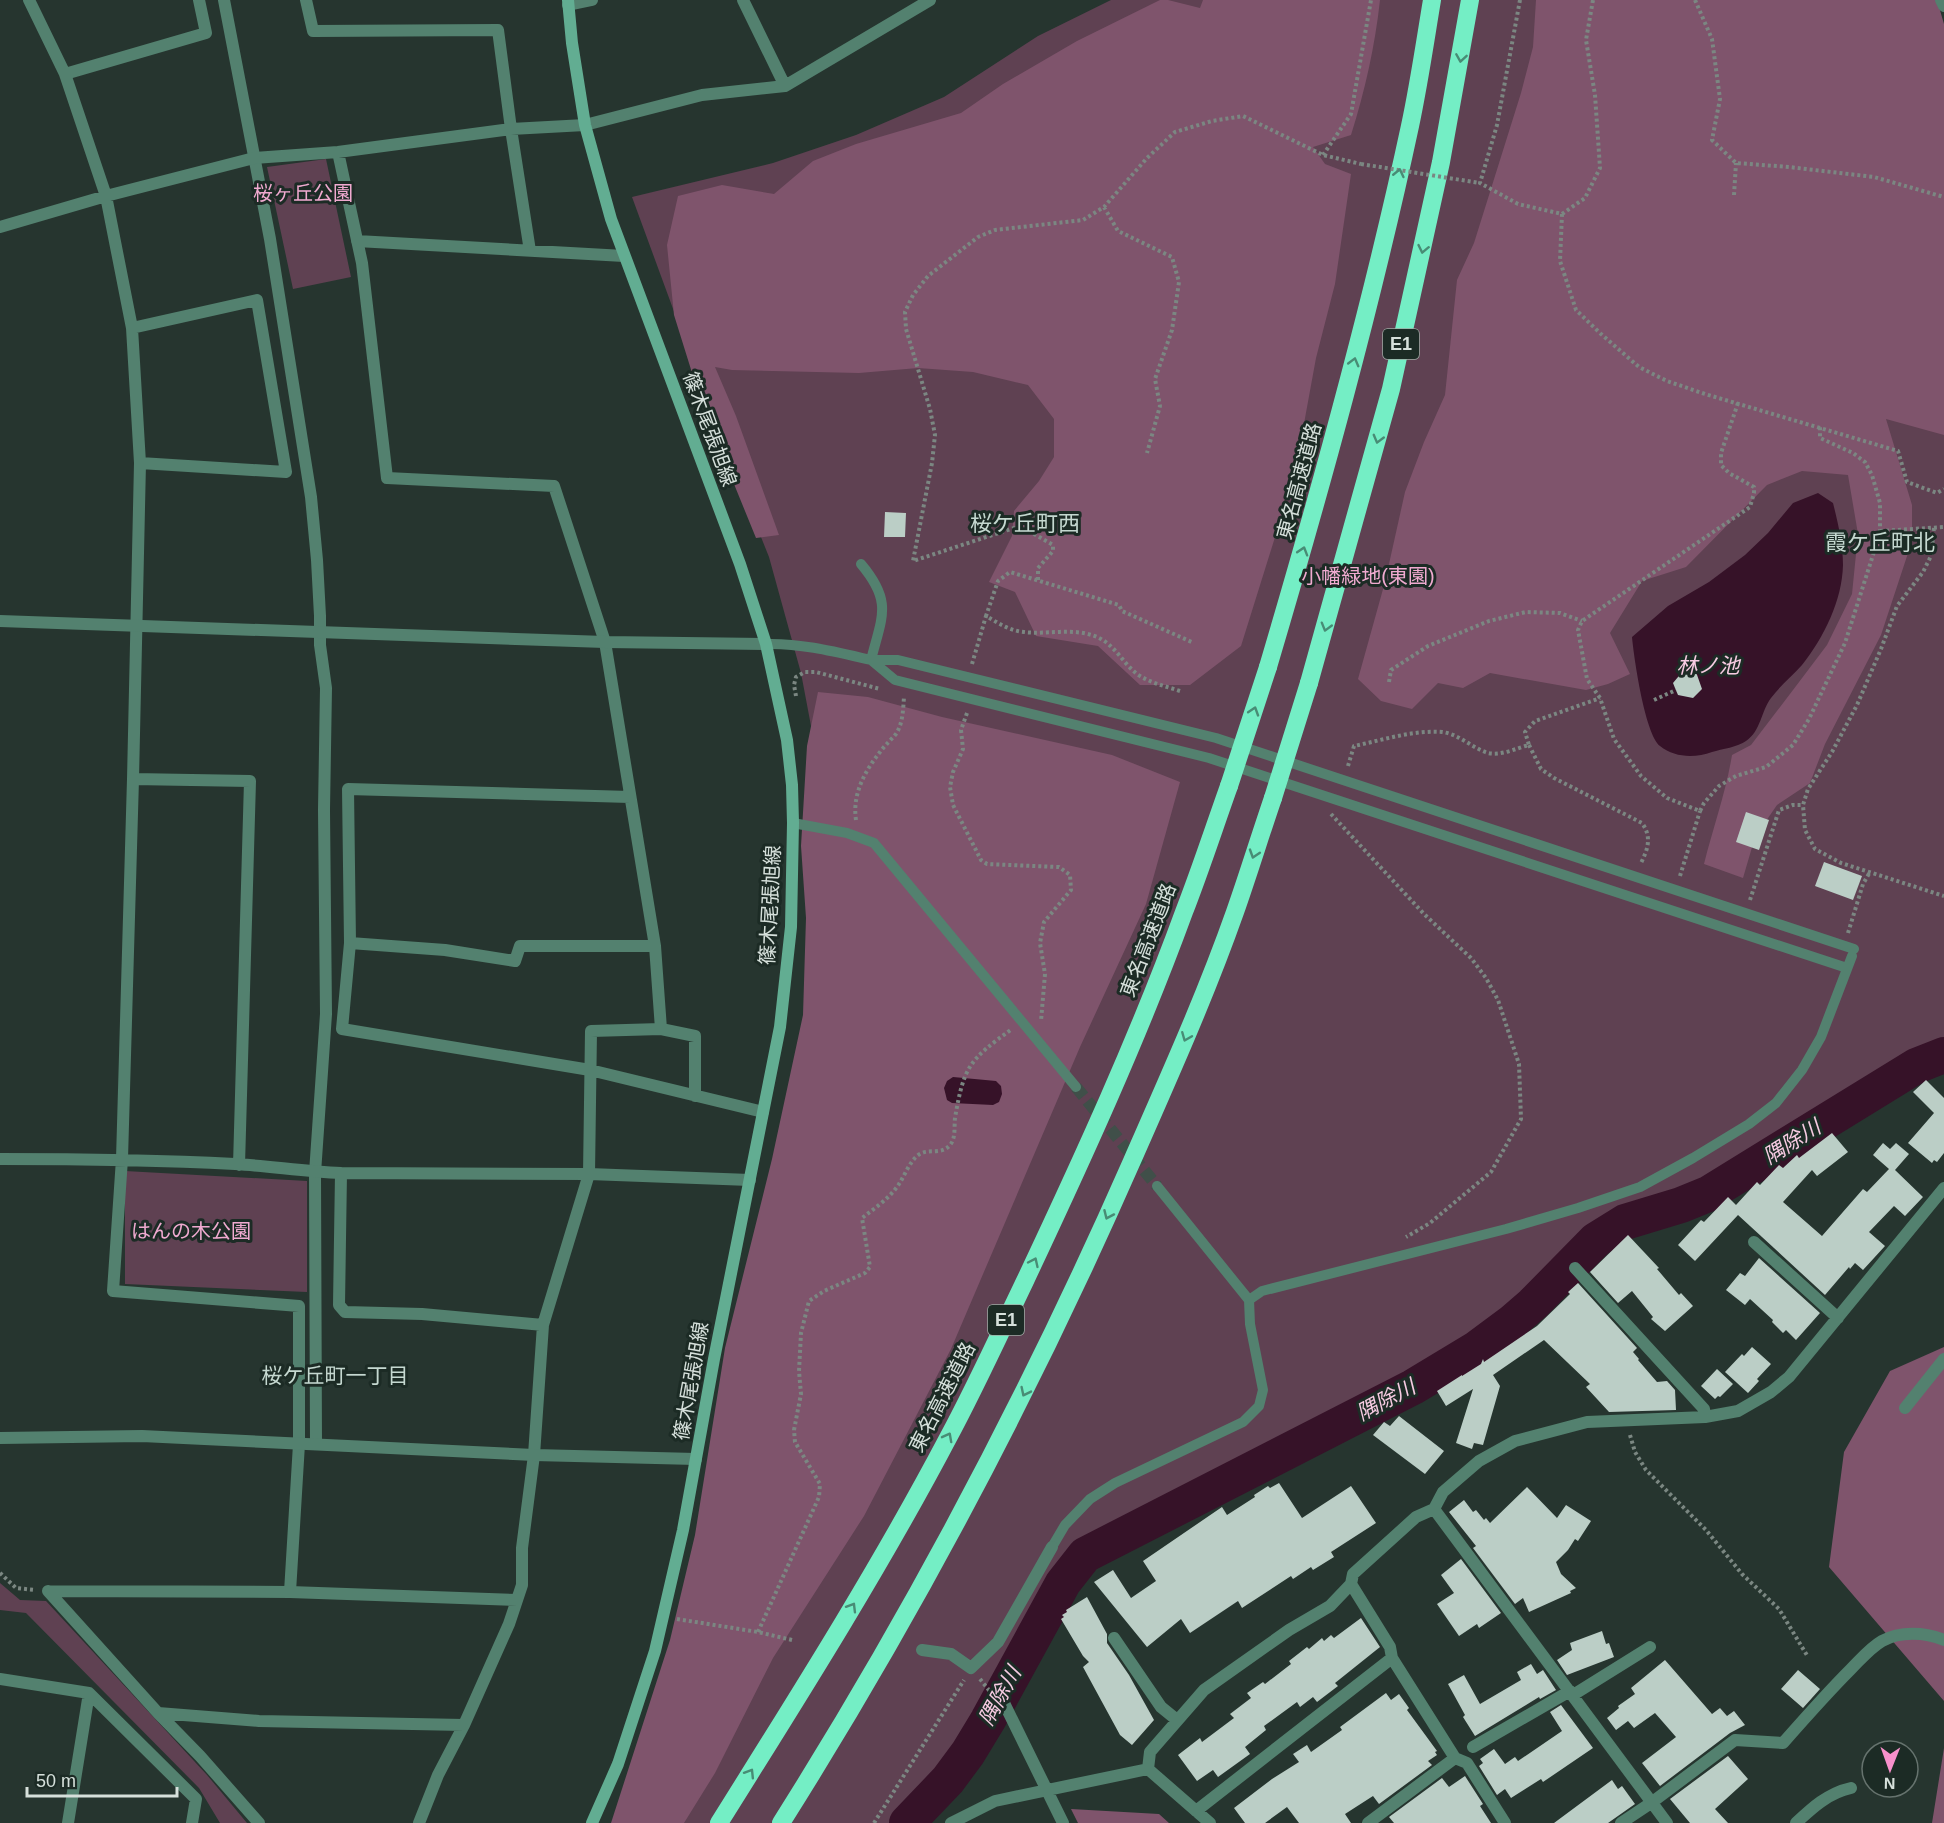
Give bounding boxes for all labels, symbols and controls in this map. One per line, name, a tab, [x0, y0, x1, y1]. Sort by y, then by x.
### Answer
one-way arrow	[1455, 53, 1467, 62]
one-way arrow	[1392, 168, 1405, 178]
park label: 桜ヶ丘公園	[253, 182, 353, 204]
one-way arrow	[1417, 244, 1430, 254]
road number: E1	[1383, 329, 1419, 359]
one-way arrow	[1346, 358, 1359, 368]
street label: 篠木尾張旭線	[679, 369, 741, 489]
street label: 東名高速道路	[1273, 420, 1325, 542]
one-way arrow	[1373, 433, 1385, 444]
district label: 桜ケ丘町西	[970, 511, 1080, 536]
district label: 霞ケ丘町北	[1825, 530, 1935, 555]
one-way arrow	[1296, 546, 1308, 557]
park label: 小幡緑地(東園)	[1301, 565, 1435, 587]
one-way arrow	[1321, 621, 1333, 632]
water label: 林ノ池	[1677, 654, 1741, 677]
one-way arrow	[1247, 706, 1259, 717]
street label: 篠木尾張旭線	[756, 845, 784, 965]
one-way arrow	[1249, 848, 1261, 859]
street label: 東名高速道路	[1116, 880, 1180, 1000]
one-way arrow	[1181, 1030, 1193, 1041]
water label: 隅除川	[1759, 1114, 1826, 1168]
one-way arrow	[1103, 1209, 1115, 1220]
park label: はんの木公園	[131, 1220, 251, 1242]
one-way arrow	[1026, 1258, 1038, 1269]
road number: E1	[988, 1305, 1024, 1335]
street label: 篠木尾張旭線	[670, 1320, 712, 1442]
street label: 東名高速道路	[905, 1339, 979, 1455]
district label: 桜ケ丘町一丁目	[262, 1364, 409, 1387]
water label: 隅除川	[1353, 1374, 1421, 1425]
one-way arrow	[1021, 1385, 1033, 1396]
one-way arrow	[941, 1433, 952, 1444]
one-way arrow	[844, 1603, 856, 1613]
water label: 隅除川	[974, 1661, 1026, 1729]
north arrow	[1860, 1739, 1920, 1799]
scale bar	[27, 1760, 177, 1798]
one-way arrow	[743, 1769, 755, 1779]
text: 50 m	[36, 1771, 76, 1791]
text: N	[1884, 1775, 1896, 1792]

